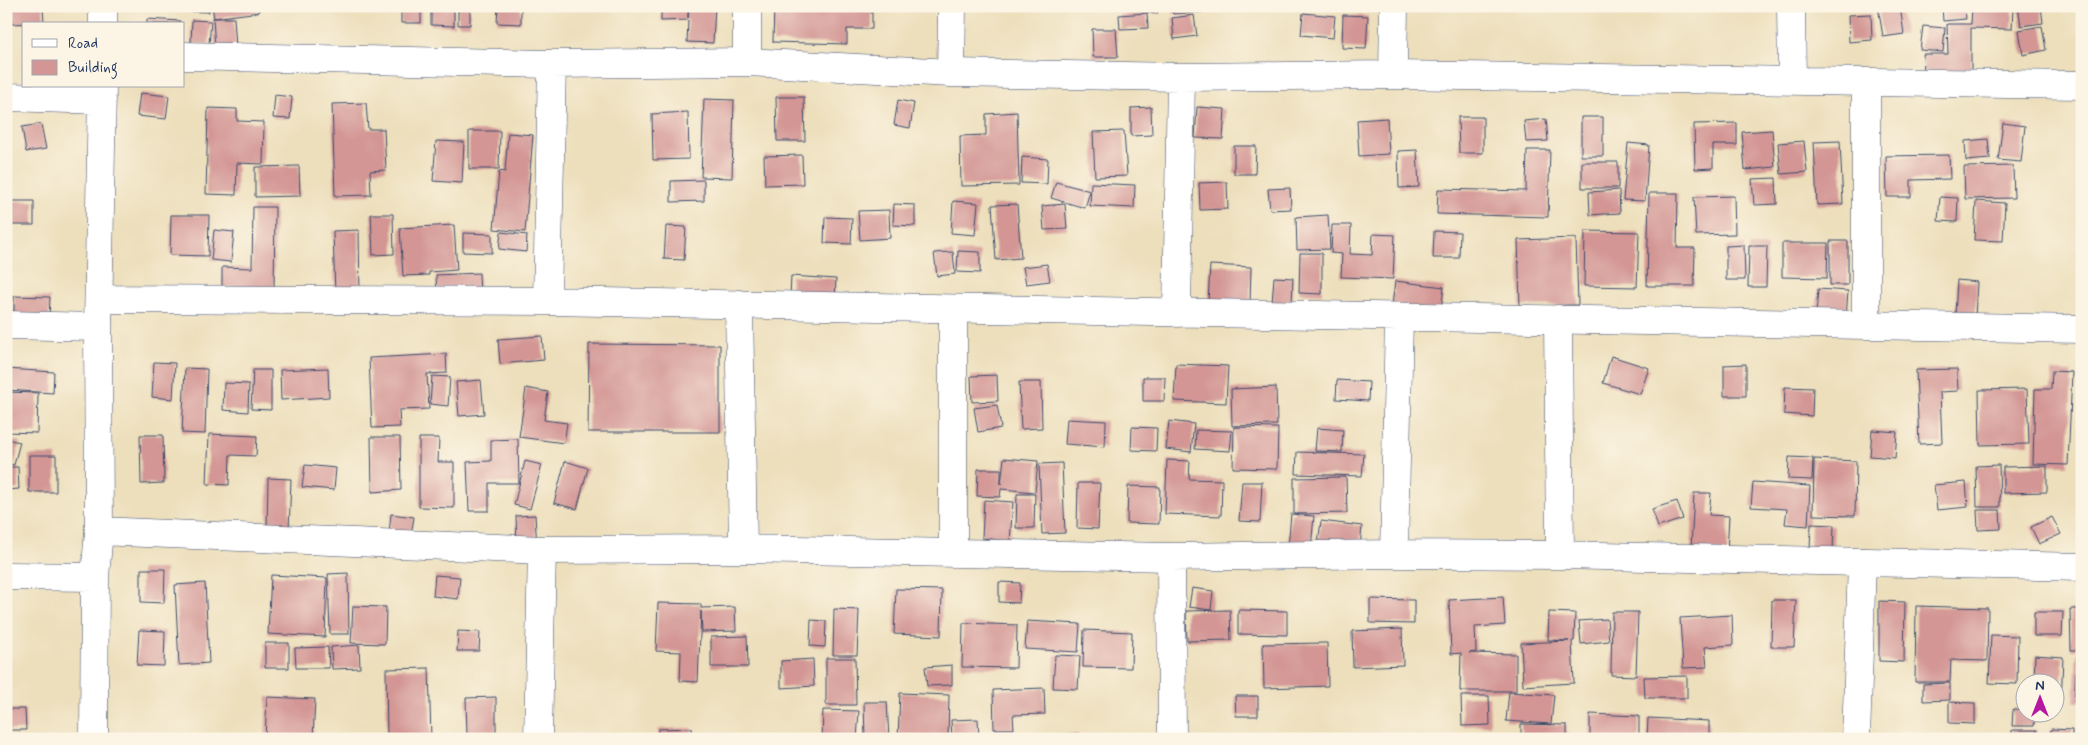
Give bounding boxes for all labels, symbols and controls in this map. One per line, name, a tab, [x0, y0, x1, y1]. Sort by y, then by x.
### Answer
legend	[22, 22, 185, 88]
text: Road	[68, 34, 98, 54]
text: Building	[68, 58, 118, 79]
north arrow	[2016, 672, 2066, 722]
text: N	[2035, 677, 2045, 695]

